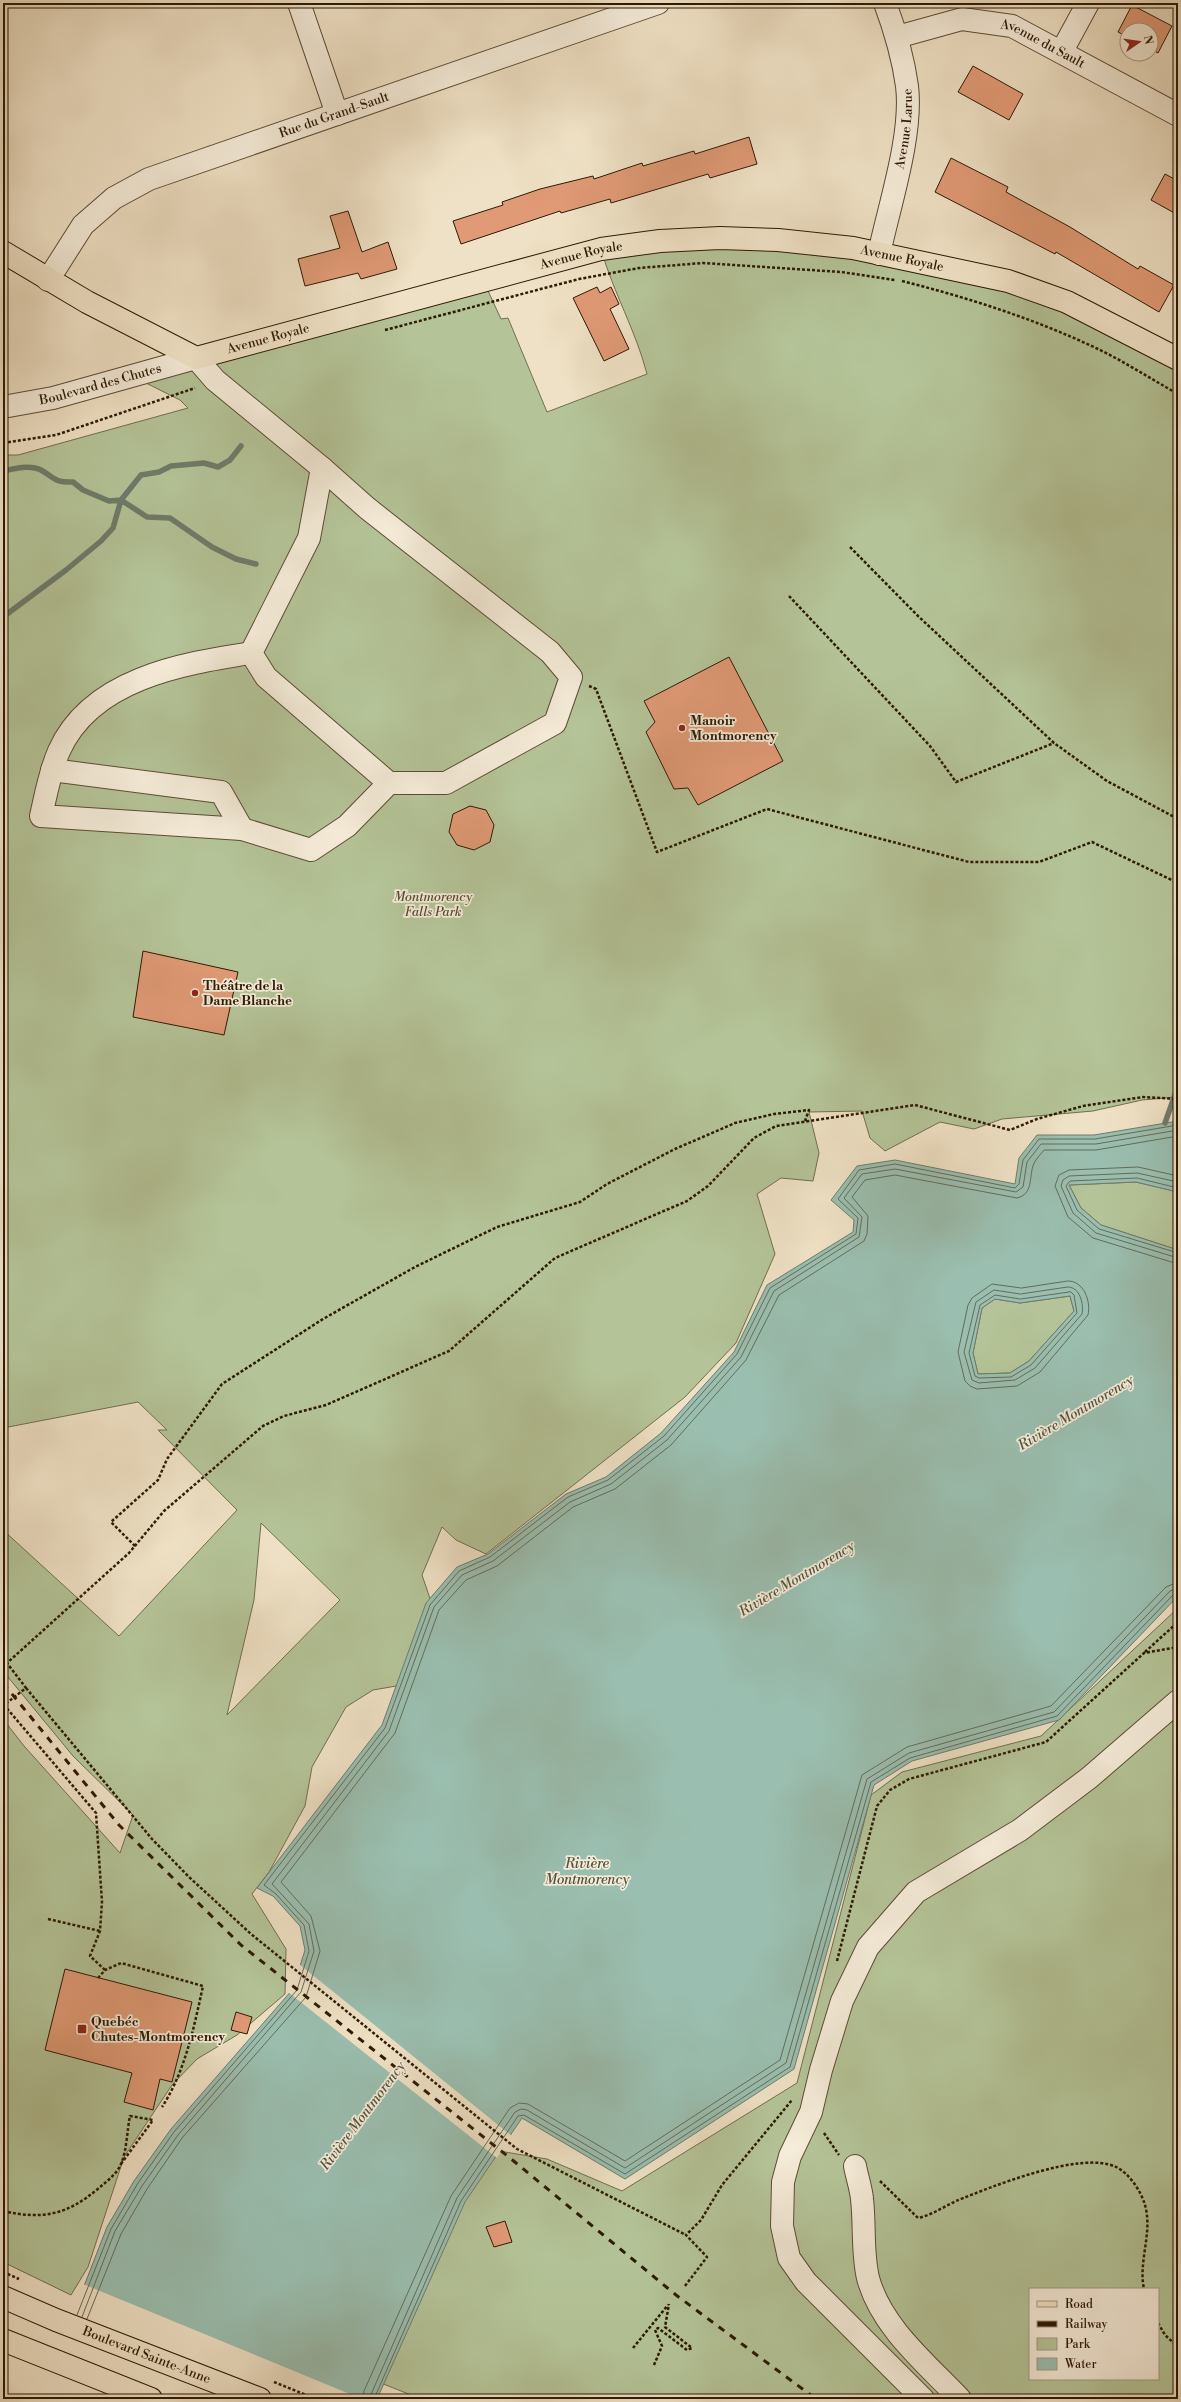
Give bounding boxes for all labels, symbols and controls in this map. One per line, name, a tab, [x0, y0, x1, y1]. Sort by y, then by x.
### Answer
street label: Avenue du Sault	[999, 16, 1088, 72]
north arrow	[1119, 22, 1159, 62]
text: N	[1140, 34, 1156, 46]
street label: Avenue Larue	[891, 87, 916, 171]
street label: Rue du Grand-Sault	[277, 88, 392, 141]
street label: Avenue Royale	[537, 238, 624, 273]
street label: Avenue Royale	[858, 242, 946, 275]
street label: Avenue Royale	[224, 320, 312, 358]
street label: Boulevard des Chutes	[37, 360, 164, 409]
place label: Manoir Montmorency	[690, 713, 777, 744]
marker: Manoir Montmorency	[677, 723, 687, 733]
park label: Montmorency Falls Park	[394, 889, 472, 920]
place label: Théâtre de la Dame Blanche	[203, 978, 292, 1009]
marker: Théâtre de la Dame Blanche	[190, 988, 200, 998]
water label: Rivière Montmorency	[1014, 1371, 1138, 1455]
water label: Rivière Montmorency	[735, 1537, 859, 1621]
water label: Rivière Montmorency	[545, 1855, 630, 1889]
place label: Quebéc Chutes-Montmorency	[91, 2014, 226, 2045]
marker: Quebéc Chutes-Montmorency	[76, 2023, 88, 2035]
water label: Rivière Montmorency	[316, 2057, 410, 2175]
legend	[1029, 2288, 1159, 2380]
text: Road	[1065, 2297, 1093, 2312]
text: Railway	[1065, 2317, 1107, 2332]
street label: Boulevard Sainte-Anne	[79, 2323, 213, 2387]
text: Park	[1065, 2337, 1091, 2352]
text: Water	[1064, 2357, 1097, 2372]

